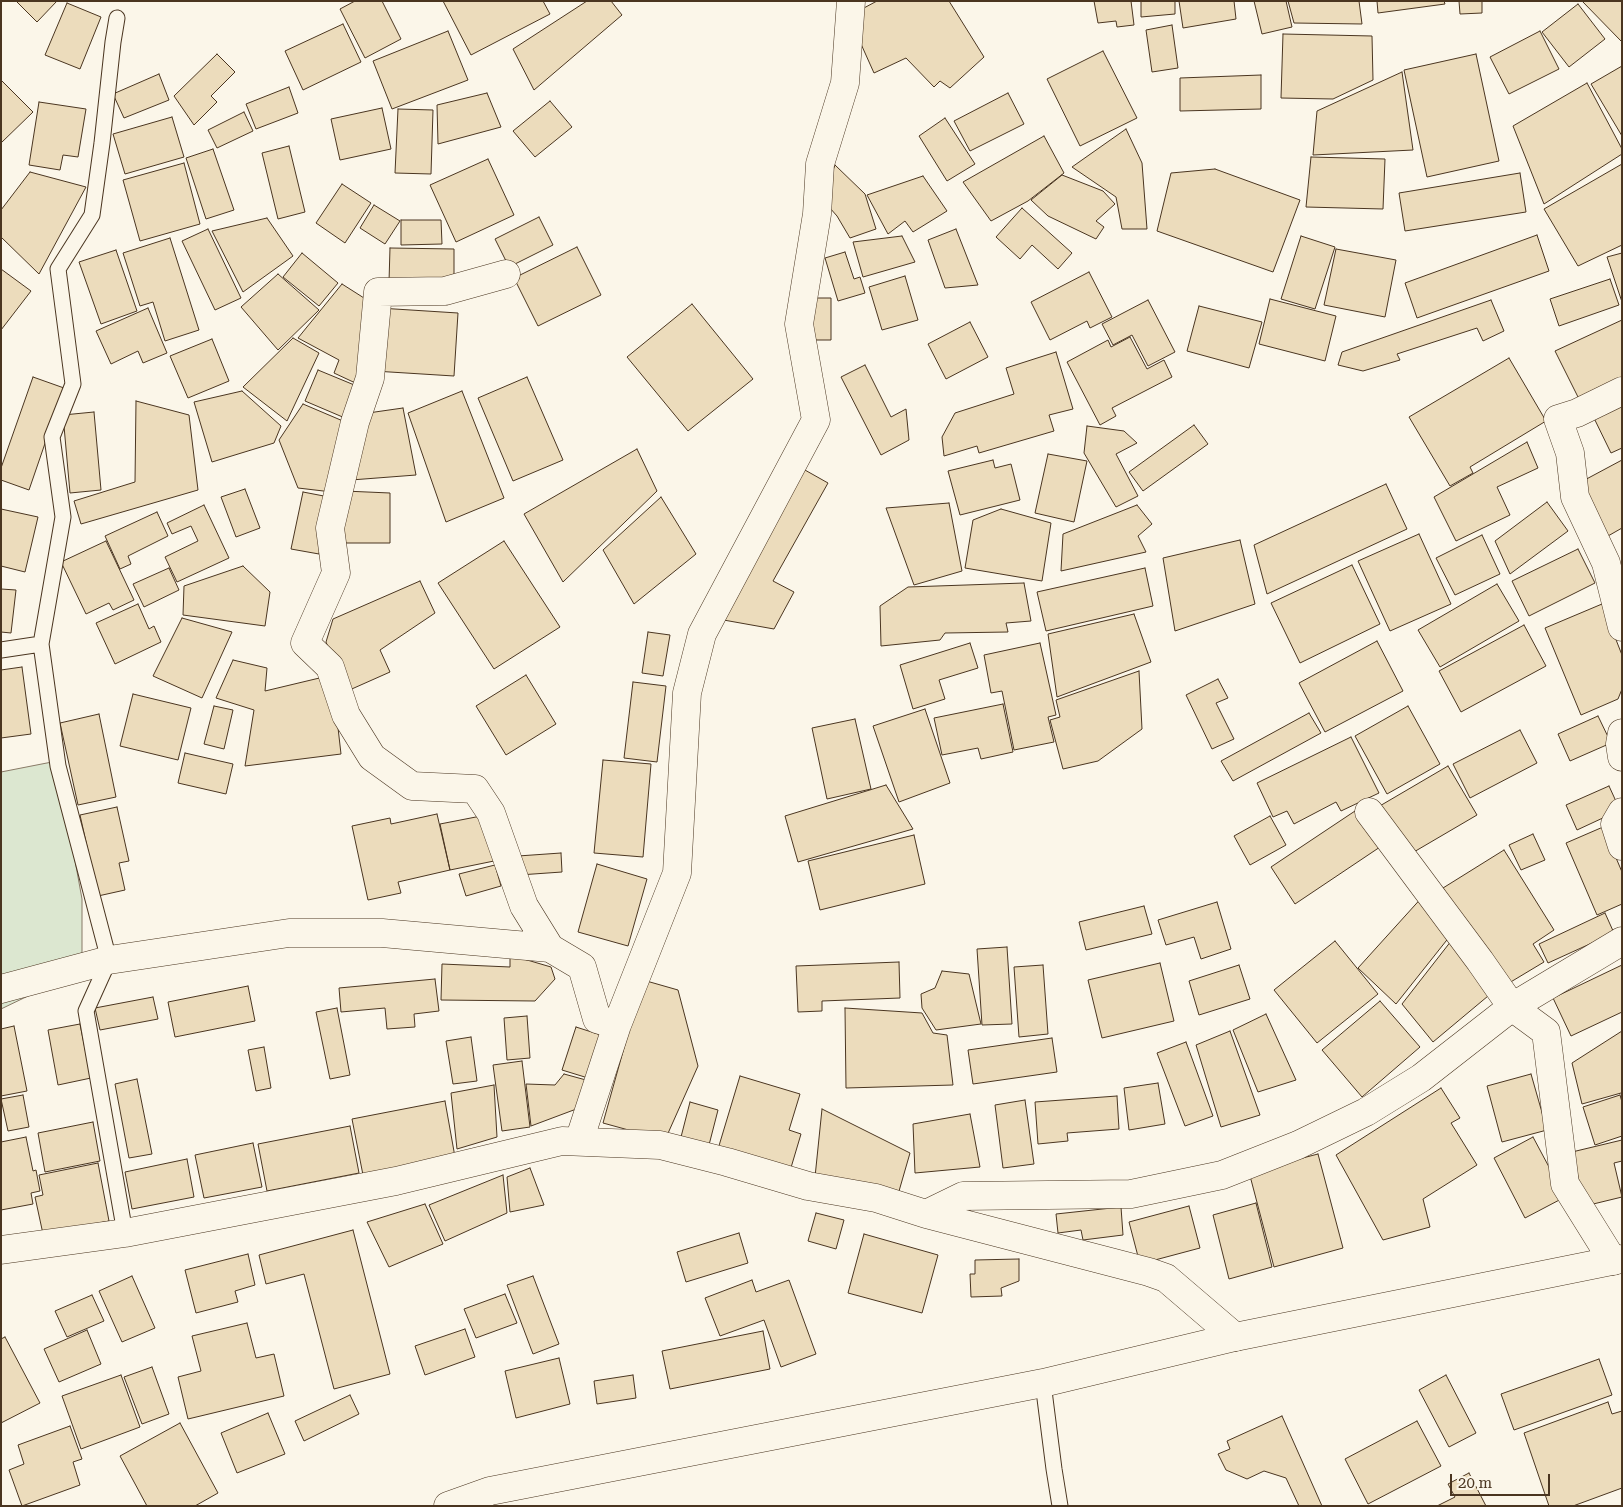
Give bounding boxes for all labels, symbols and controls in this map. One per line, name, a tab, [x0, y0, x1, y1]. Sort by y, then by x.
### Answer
scale bar	[1453, 1464, 1553, 1496]
text: 20 m	[1458, 1474, 1492, 1492]

